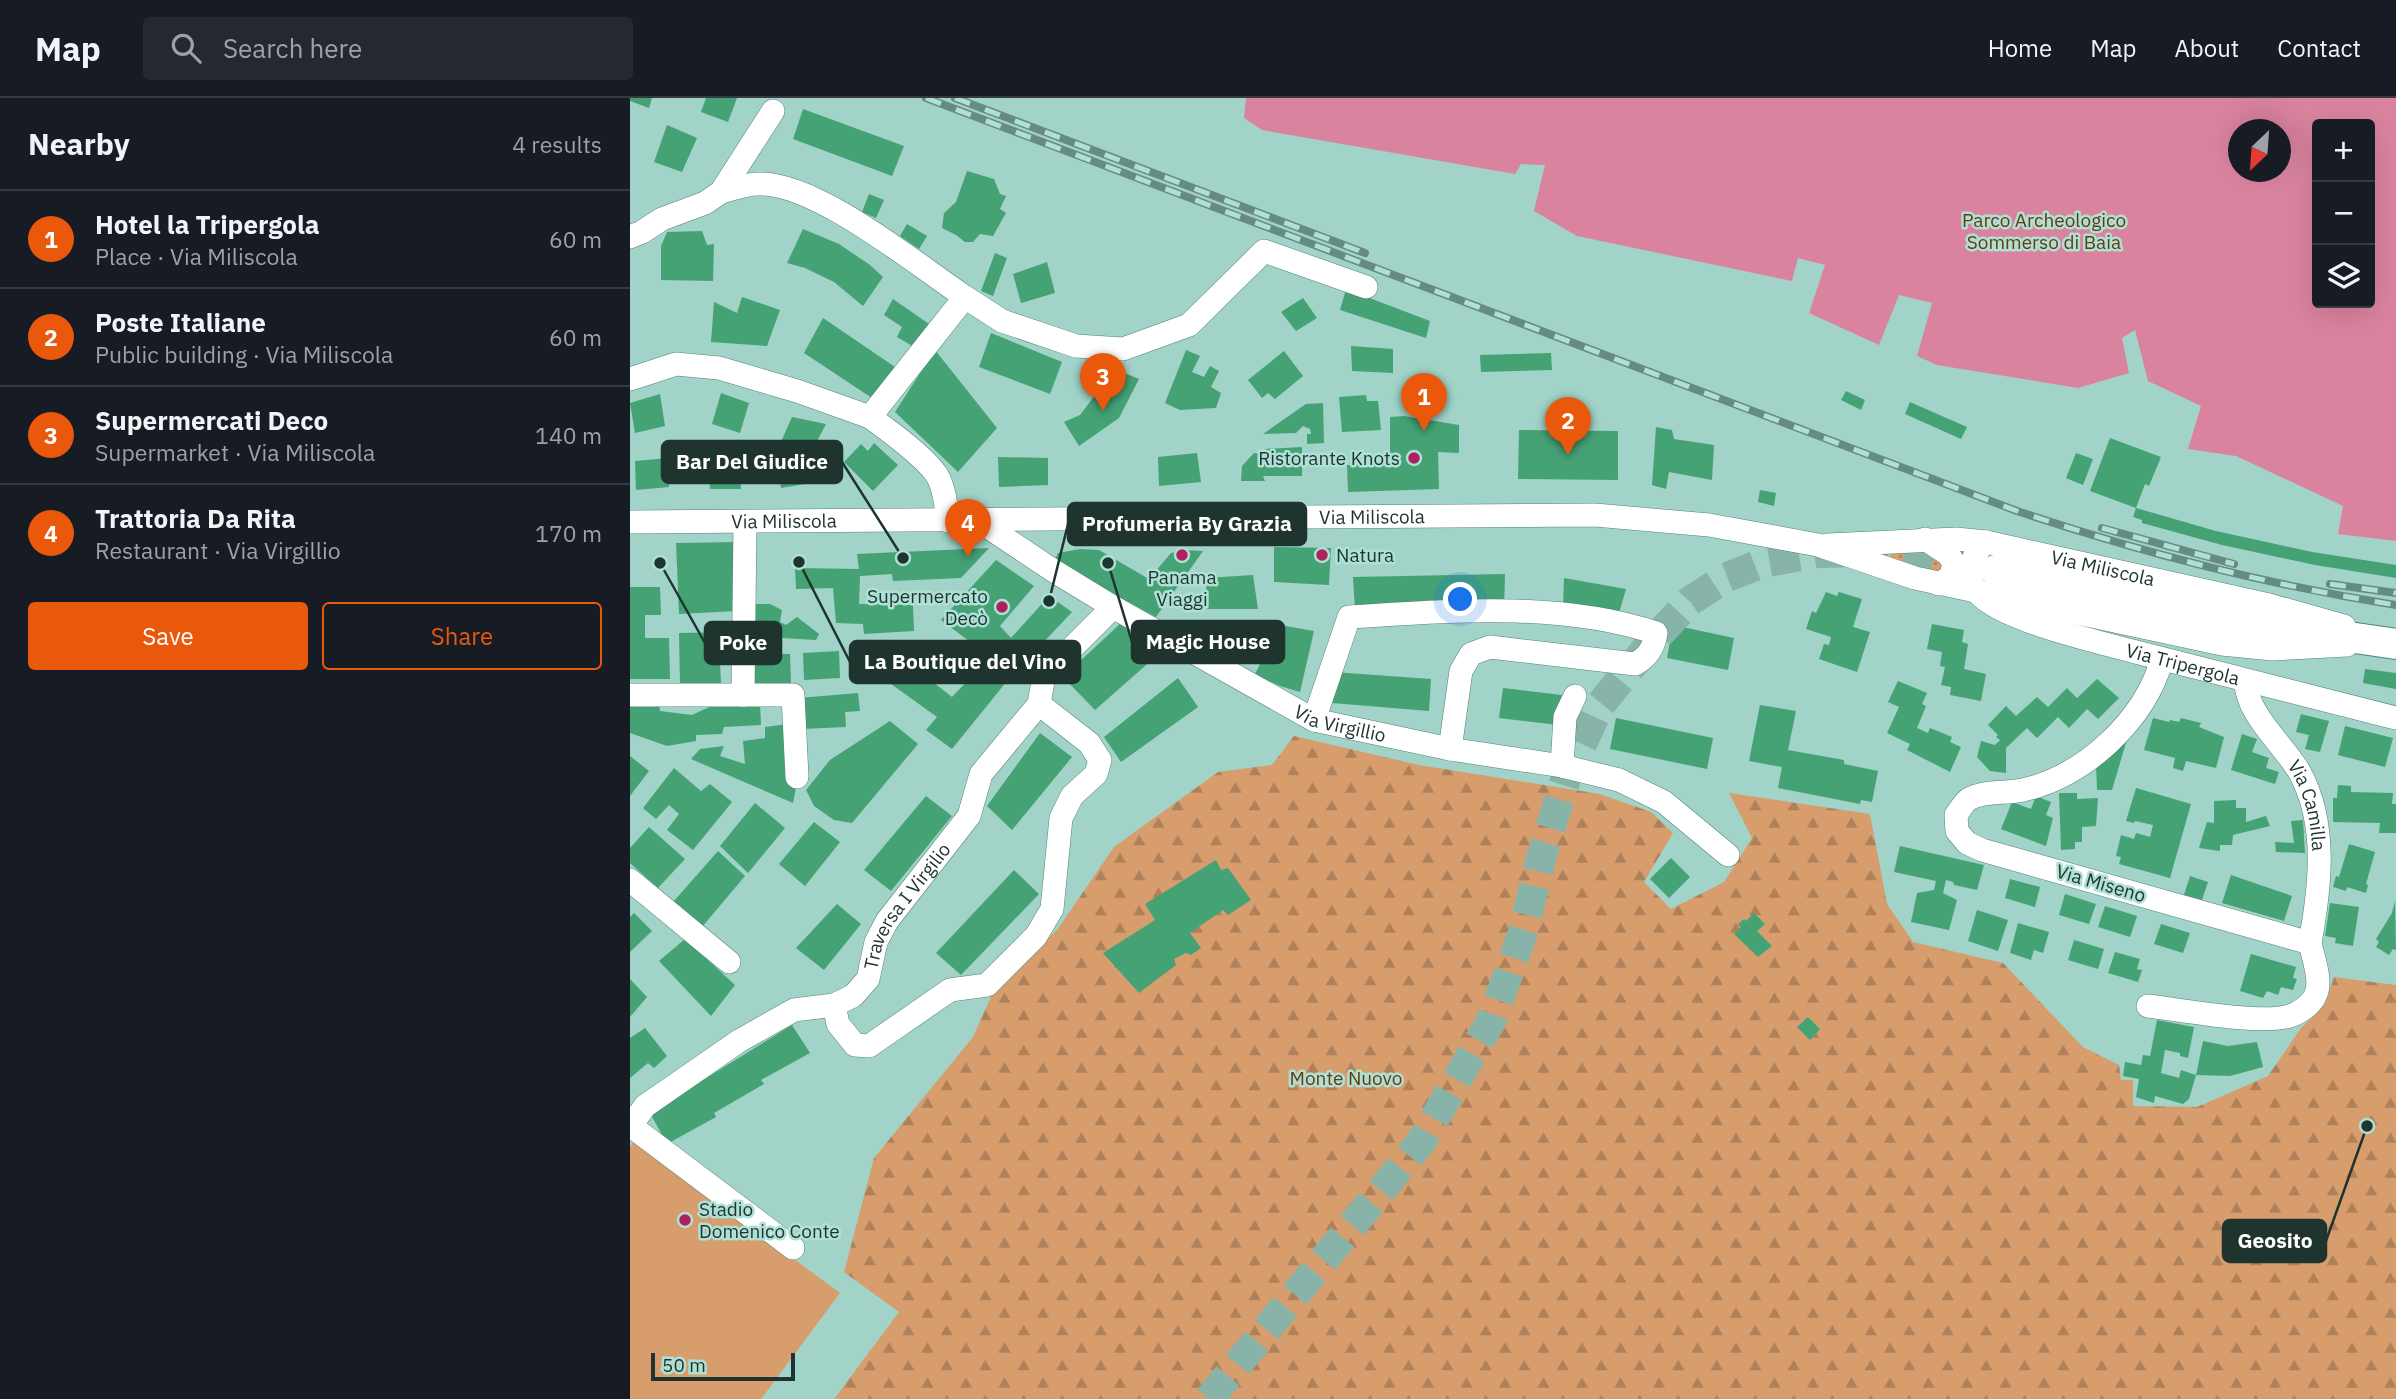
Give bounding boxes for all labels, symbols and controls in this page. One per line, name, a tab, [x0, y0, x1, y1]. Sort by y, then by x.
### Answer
search box	[143, 17, 633, 80]
text: Map	[35, 27, 101, 70]
icon: search	[167, 29, 205, 67]
text: Search here	[223, 31, 362, 65]
text: Home	[1988, 32, 2052, 64]
text: Map	[2090, 32, 2136, 64]
text: About	[2174, 32, 2239, 64]
text: Contact	[2277, 32, 2361, 64]
north arrow	[2228, 119, 2291, 182]
map controls	[2312, 119, 2375, 308]
button: +	[2312, 119, 2375, 182]
text: Nearby	[28, 124, 130, 163]
text: 4 results	[512, 129, 602, 159]
button: −	[2312, 182, 2375, 245]
text: Hotel la Tripergola	[95, 207, 320, 241]
park label: Parco Archeologico Sommerso di Baia	[1962, 208, 2126, 254]
text: 1	[44, 224, 58, 254]
text: 60 m	[549, 224, 602, 254]
text: Place · Via Miliscola	[95, 241, 298, 271]
button: layers	[2312, 245, 2375, 308]
text: Poste Italiane	[95, 305, 266, 339]
text: 2	[44, 322, 58, 352]
text: 60 m	[549, 322, 602, 352]
text: Public building · Via Miliscola	[95, 339, 393, 369]
pin: 3	[1080, 353, 1126, 411]
pin: 1	[1401, 373, 1447, 431]
pin: 2	[1545, 397, 1591, 455]
text: Supermercati Deco	[95, 403, 328, 437]
text: 3	[44, 420, 58, 450]
text: 140 m	[535, 420, 602, 450]
text: Supermarket · Via Miliscola	[95, 437, 375, 467]
callout: Bar Del Giudice	[662, 441, 842, 483]
place label: Ristorante Knots	[1258, 446, 1400, 470]
text: Bar Del Giudice	[676, 447, 828, 475]
marker: Ristorante Knots	[1406, 450, 1422, 466]
pin: 4	[945, 499, 991, 557]
text: Trattoria Da Rita	[95, 501, 296, 535]
callout: Profumeria By Grazia	[1068, 503, 1306, 545]
street label: Via Miliscola	[1319, 504, 1425, 529]
street label: Via Miliscola	[731, 508, 837, 533]
text: Profumeria By Grazia	[1082, 509, 1292, 537]
text: 4	[44, 518, 58, 548]
text: 170 m	[535, 518, 602, 548]
text: Restaurant · Via Virgillio	[95, 535, 341, 565]
place label: Natura	[1336, 543, 1394, 567]
street label: Via Miliscola	[2049, 545, 2157, 591]
marker: Panama Viaggi	[1174, 547, 1190, 563]
marker: Natura	[1314, 547, 1330, 563]
place label: Panama Viaggi	[1147, 565, 1217, 611]
your location	[1443, 582, 1477, 616]
place label: Supermercato Decò	[867, 584, 988, 630]
marker: Supermercato Decò	[994, 599, 1010, 615]
button: Save	[28, 602, 308, 670]
button: Share	[322, 602, 602, 670]
callout: Magic House	[1132, 621, 1284, 663]
callout: Poke	[705, 622, 781, 664]
text: Magic House	[1146, 627, 1270, 655]
text: Poke	[719, 628, 767, 656]
street label: Via Tripergola	[2123, 638, 2242, 690]
callout: La Boutique del Vino	[850, 641, 1080, 683]
text: La Boutique del Vino	[864, 647, 1066, 675]
street label: Via Virgillio	[1290, 699, 1388, 747]
street label: Via Camilla	[2283, 755, 2331, 852]
street label: Traversa I Virgilio	[858, 838, 956, 972]
street label: Via Miseno	[2053, 859, 2149, 907]
park label: Monte Nuovo	[1290, 1066, 1402, 1090]
place label: Stadio Domenico Conte	[699, 1197, 840, 1243]
marker: Stadio Domenico Conte	[677, 1212, 693, 1228]
callout: Geosito	[2223, 1220, 2326, 1262]
text: Geosito	[2237, 1226, 2313, 1254]
scale bar	[651, 1350, 794, 1382]
text: 50 m	[662, 1353, 706, 1377]

